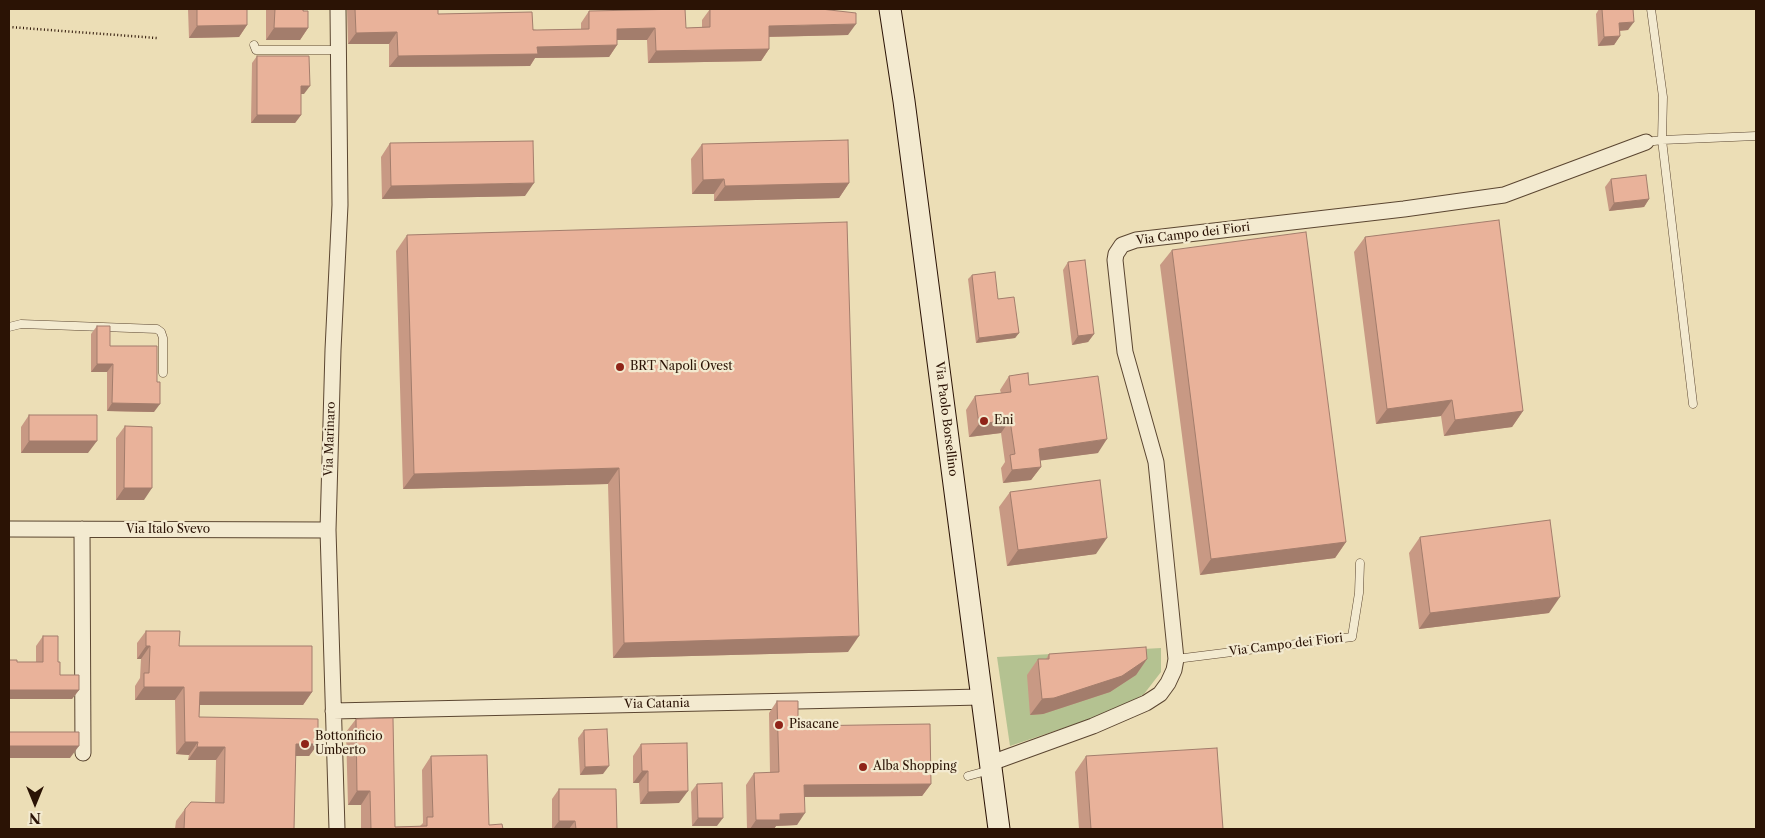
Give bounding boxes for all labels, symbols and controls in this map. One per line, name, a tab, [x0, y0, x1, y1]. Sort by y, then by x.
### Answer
street label: Via Campo dei Fiori	[1135, 220, 1251, 248]
place label: BRT Napoli Ovest	[630, 360, 732, 374]
marker: BRT Napoli Ovest	[614, 361, 626, 373]
street label: Via Paolo Borsellino	[932, 361, 960, 477]
street label: Via Marinaro	[321, 401, 339, 477]
place label: Eni	[994, 414, 1013, 428]
marker: Eni	[978, 415, 990, 427]
street label: Via Italo Svevo	[126, 523, 210, 537]
street label: Via Campo dei Fiori	[1228, 631, 1344, 659]
street label: Via Catania	[624, 696, 690, 712]
place label: Pisacane	[789, 718, 839, 732]
marker: Pisacane	[773, 719, 785, 731]
place label: Bottonificio Umberto	[315, 730, 383, 758]
marker: Bottonificio Umberto	[299, 738, 311, 750]
place label: Alba Shopping	[873, 760, 957, 774]
marker: Alba Shopping	[857, 761, 869, 773]
north arrow	[10, 778, 60, 828]
text: N	[29, 809, 41, 827]

